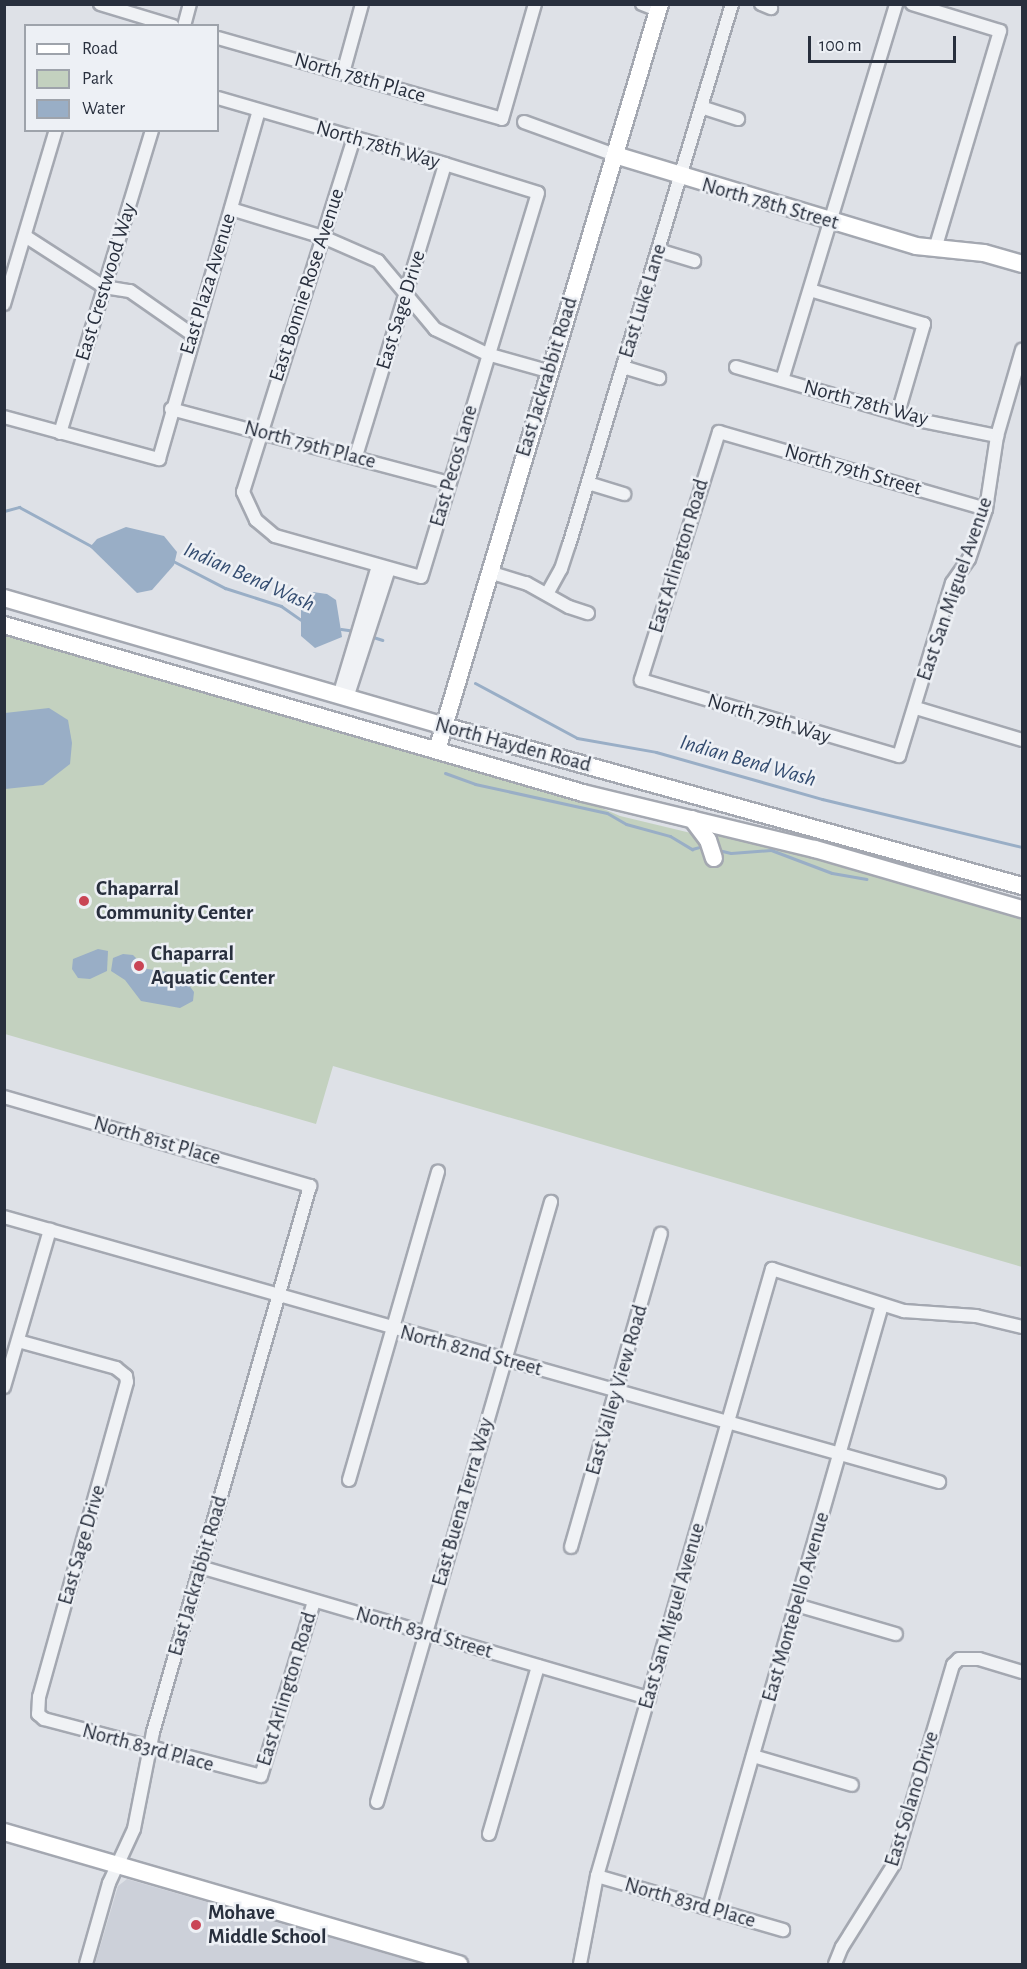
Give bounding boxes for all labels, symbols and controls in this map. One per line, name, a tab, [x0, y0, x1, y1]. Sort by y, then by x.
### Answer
legend	[24, 24, 219, 132]
scale bar	[811, 24, 960, 62]
text: 100 m	[819, 37, 862, 55]
text: Road	[82, 40, 118, 58]
street label: North 78th Place	[292, 47, 428, 109]
text: Park	[82, 70, 113, 88]
text: Water	[82, 100, 125, 118]
street label: North 78th Way	[313, 115, 443, 175]
street label: North 78th Street	[699, 172, 841, 236]
street label: East Bonnie Rose Avenue	[264, 185, 350, 385]
street label: East Crestwood Way	[70, 200, 142, 364]
street label: East Plaza Avenue	[175, 210, 241, 358]
street label: East Luke Lane	[614, 241, 672, 361]
street label: East Sage Drive	[371, 247, 431, 373]
street label: East Jackrabbit Road	[511, 294, 583, 460]
street label: North 78th Way	[801, 374, 931, 432]
street label: East Pecos Lane	[425, 402, 483, 530]
street label: North 79th Place	[241, 415, 379, 475]
street label: North 79th Street	[782, 438, 924, 502]
street label: East Arlington Road	[644, 476, 714, 636]
street label: East San Miguel Avenue	[912, 494, 998, 684]
water label: Indian Bend Wash	[179, 536, 319, 618]
street label: North 79th Way	[704, 688, 834, 750]
street label: North Hayden Road	[432, 712, 594, 778]
water label: Indian Bend Wash	[677, 729, 819, 793]
place label: Chaparral Community Center	[96, 876, 253, 926]
marker: Chaparral Community Center	[77, 894, 91, 908]
place label: Chaparral Aquatic Center	[151, 941, 275, 991]
marker: Chaparral Aquatic Center	[132, 959, 146, 973]
street label: North 81st Place	[91, 1111, 223, 1171]
street label: East Valley View Road	[581, 1302, 653, 1478]
street label: North 82nd Street	[397, 1320, 545, 1382]
street label: East Buena Terra Way	[427, 1415, 499, 1589]
street label: East Sage Drive	[53, 1482, 111, 1608]
street label: East Jackrabbit Road	[163, 1493, 233, 1659]
street label: East Montebello Avenue	[757, 1509, 835, 1705]
street label: East San Miguel Avenue	[633, 1520, 711, 1712]
street label: North 83rd Street	[353, 1601, 495, 1665]
street label: East Arlington Road	[252, 1609, 322, 1769]
street label: North 83rd Place	[79, 1718, 217, 1778]
street label: East Solano Drive	[879, 1728, 945, 1870]
street label: North 83rd Place	[622, 1872, 758, 1934]
place label: Mohave Middle School	[208, 1900, 327, 1950]
marker: Mohave Middle School	[189, 1918, 203, 1932]

